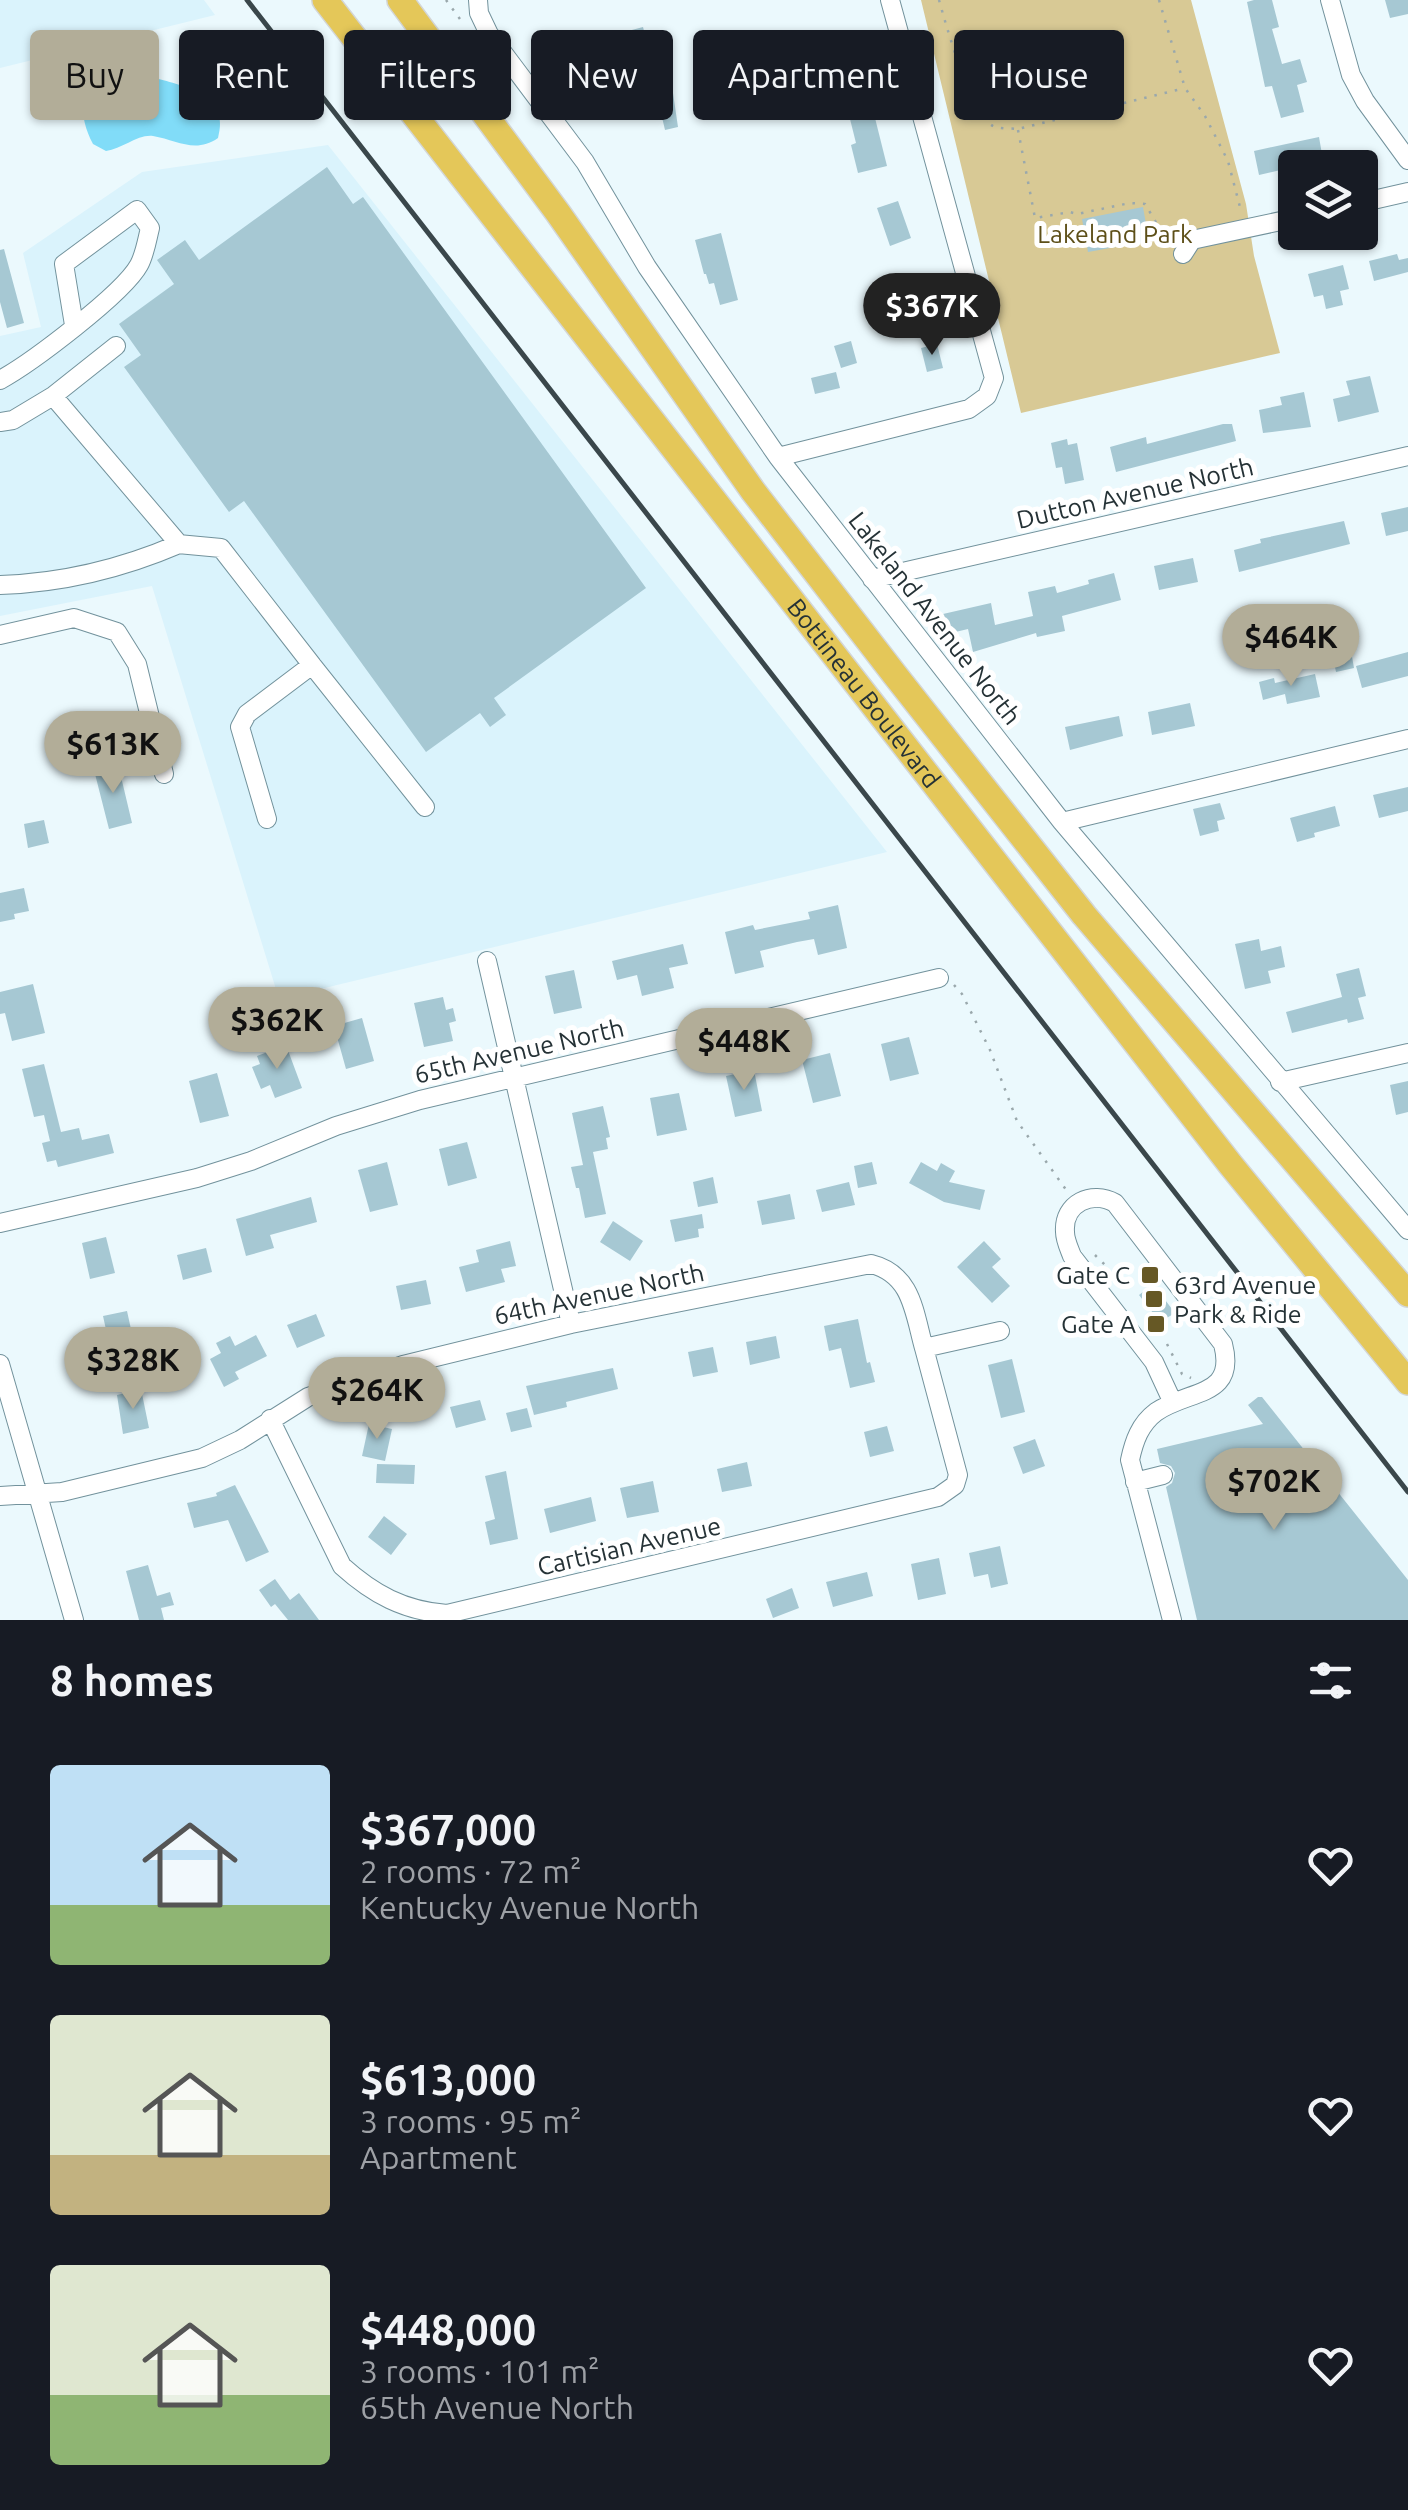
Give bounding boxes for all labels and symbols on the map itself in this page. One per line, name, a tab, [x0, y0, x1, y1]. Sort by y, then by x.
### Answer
park label: Lakeland Park	[1037, 220, 1193, 248]
pin: $367K	[862, 273, 1002, 358]
street label: Dutton Avenue North	[1014, 452, 1256, 534]
street label: Lakeland Avenue North	[843, 506, 1027, 730]
street label: Bottineau Boulevard	[782, 593, 946, 793]
pin: $464K	[1221, 604, 1361, 689]
pin: $613K	[43, 711, 183, 796]
pin: $362K	[207, 987, 347, 1072]
pin: $448K	[674, 1008, 814, 1093]
street label: 65th Avenue North	[412, 1013, 626, 1089]
street label: 64th Avenue North	[491, 1258, 707, 1330]
place label: Gate C	[1056, 1261, 1130, 1289]
marker: Gate C	[1139, 1264, 1161, 1286]
place label: 63rd Avenue Park & Ride	[1174, 1271, 1316, 1328]
marker: 63rd Avenue Park & Ride	[1143, 1288, 1165, 1310]
place label: Gate A	[1061, 1310, 1136, 1338]
marker: Gate A	[1145, 1313, 1167, 1335]
pin: $328K	[63, 1327, 203, 1412]
pin: $264K	[307, 1357, 447, 1442]
pin: $702K	[1204, 1448, 1344, 1533]
street label: Cartisian Avenue	[534, 1511, 724, 1581]

